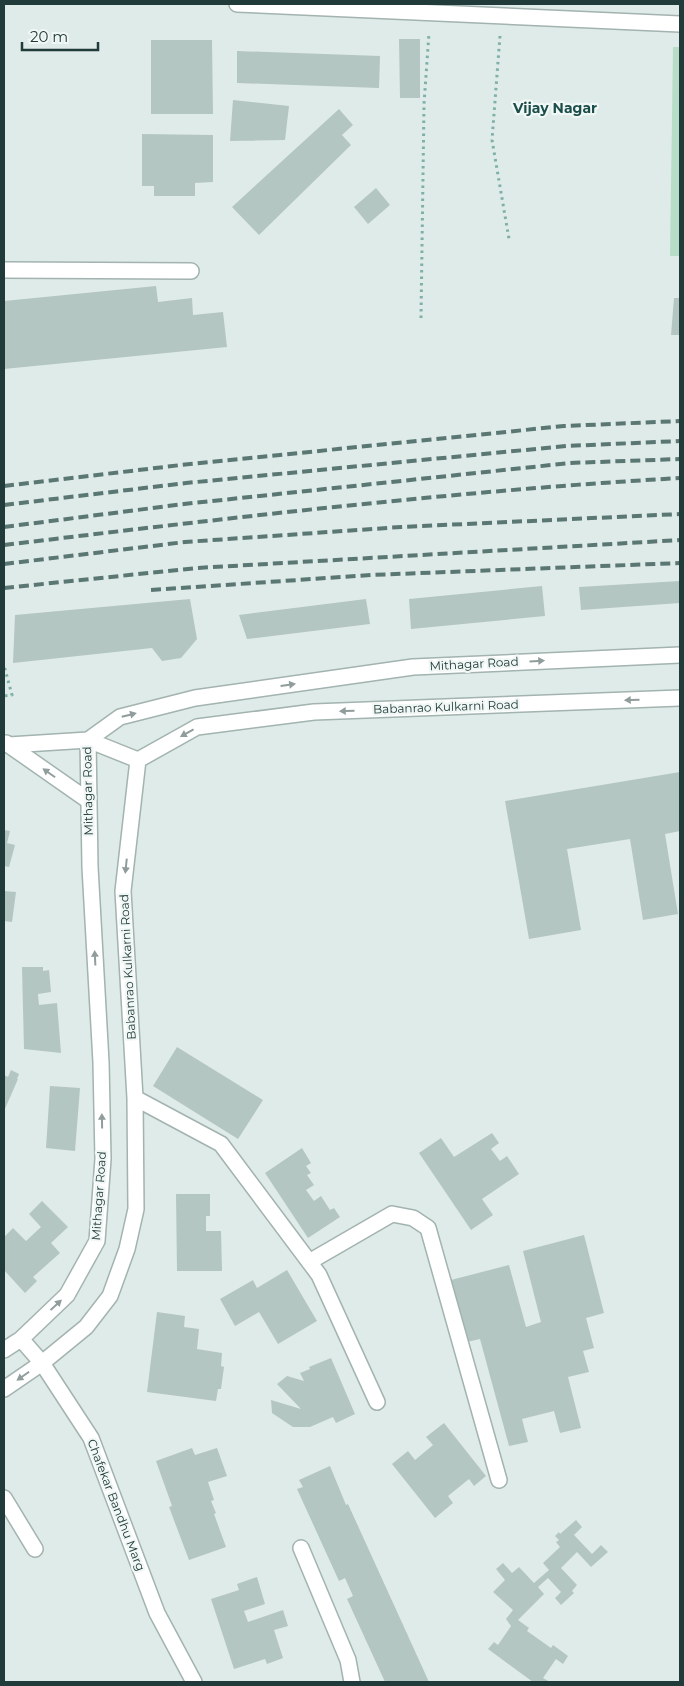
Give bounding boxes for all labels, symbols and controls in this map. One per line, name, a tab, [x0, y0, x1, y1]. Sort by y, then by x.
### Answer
scale bar	[22, 20, 99, 52]
text: 20 m	[30, 27, 68, 46]
district label: Vijay Nagar	[512, 99, 597, 117]
street label: Mithagar Road	[429, 654, 519, 673]
one-way arrow	[529, 657, 545, 665]
one-way arrow	[281, 681, 297, 689]
street label: Babanrao Kulkarni Road	[373, 696, 519, 717]
one-way arrow	[623, 696, 639, 704]
one-way arrow	[339, 707, 355, 715]
one-way arrow	[121, 711, 136, 719]
one-way arrow	[179, 729, 194, 737]
street label: Mithagar Road	[79, 746, 96, 836]
one-way arrow	[42, 768, 56, 778]
one-way arrow	[122, 858, 130, 874]
street label: Babanrao Kulkarni Road	[116, 894, 139, 1040]
one-way arrow	[90, 950, 98, 966]
one-way arrow	[98, 1112, 106, 1128]
street label: Mithagar Road	[88, 1151, 109, 1241]
one-way arrow	[50, 1300, 63, 1311]
one-way arrow	[16, 1371, 30, 1381]
street label: Chafekar Bandhu Marg	[84, 1437, 149, 1573]

